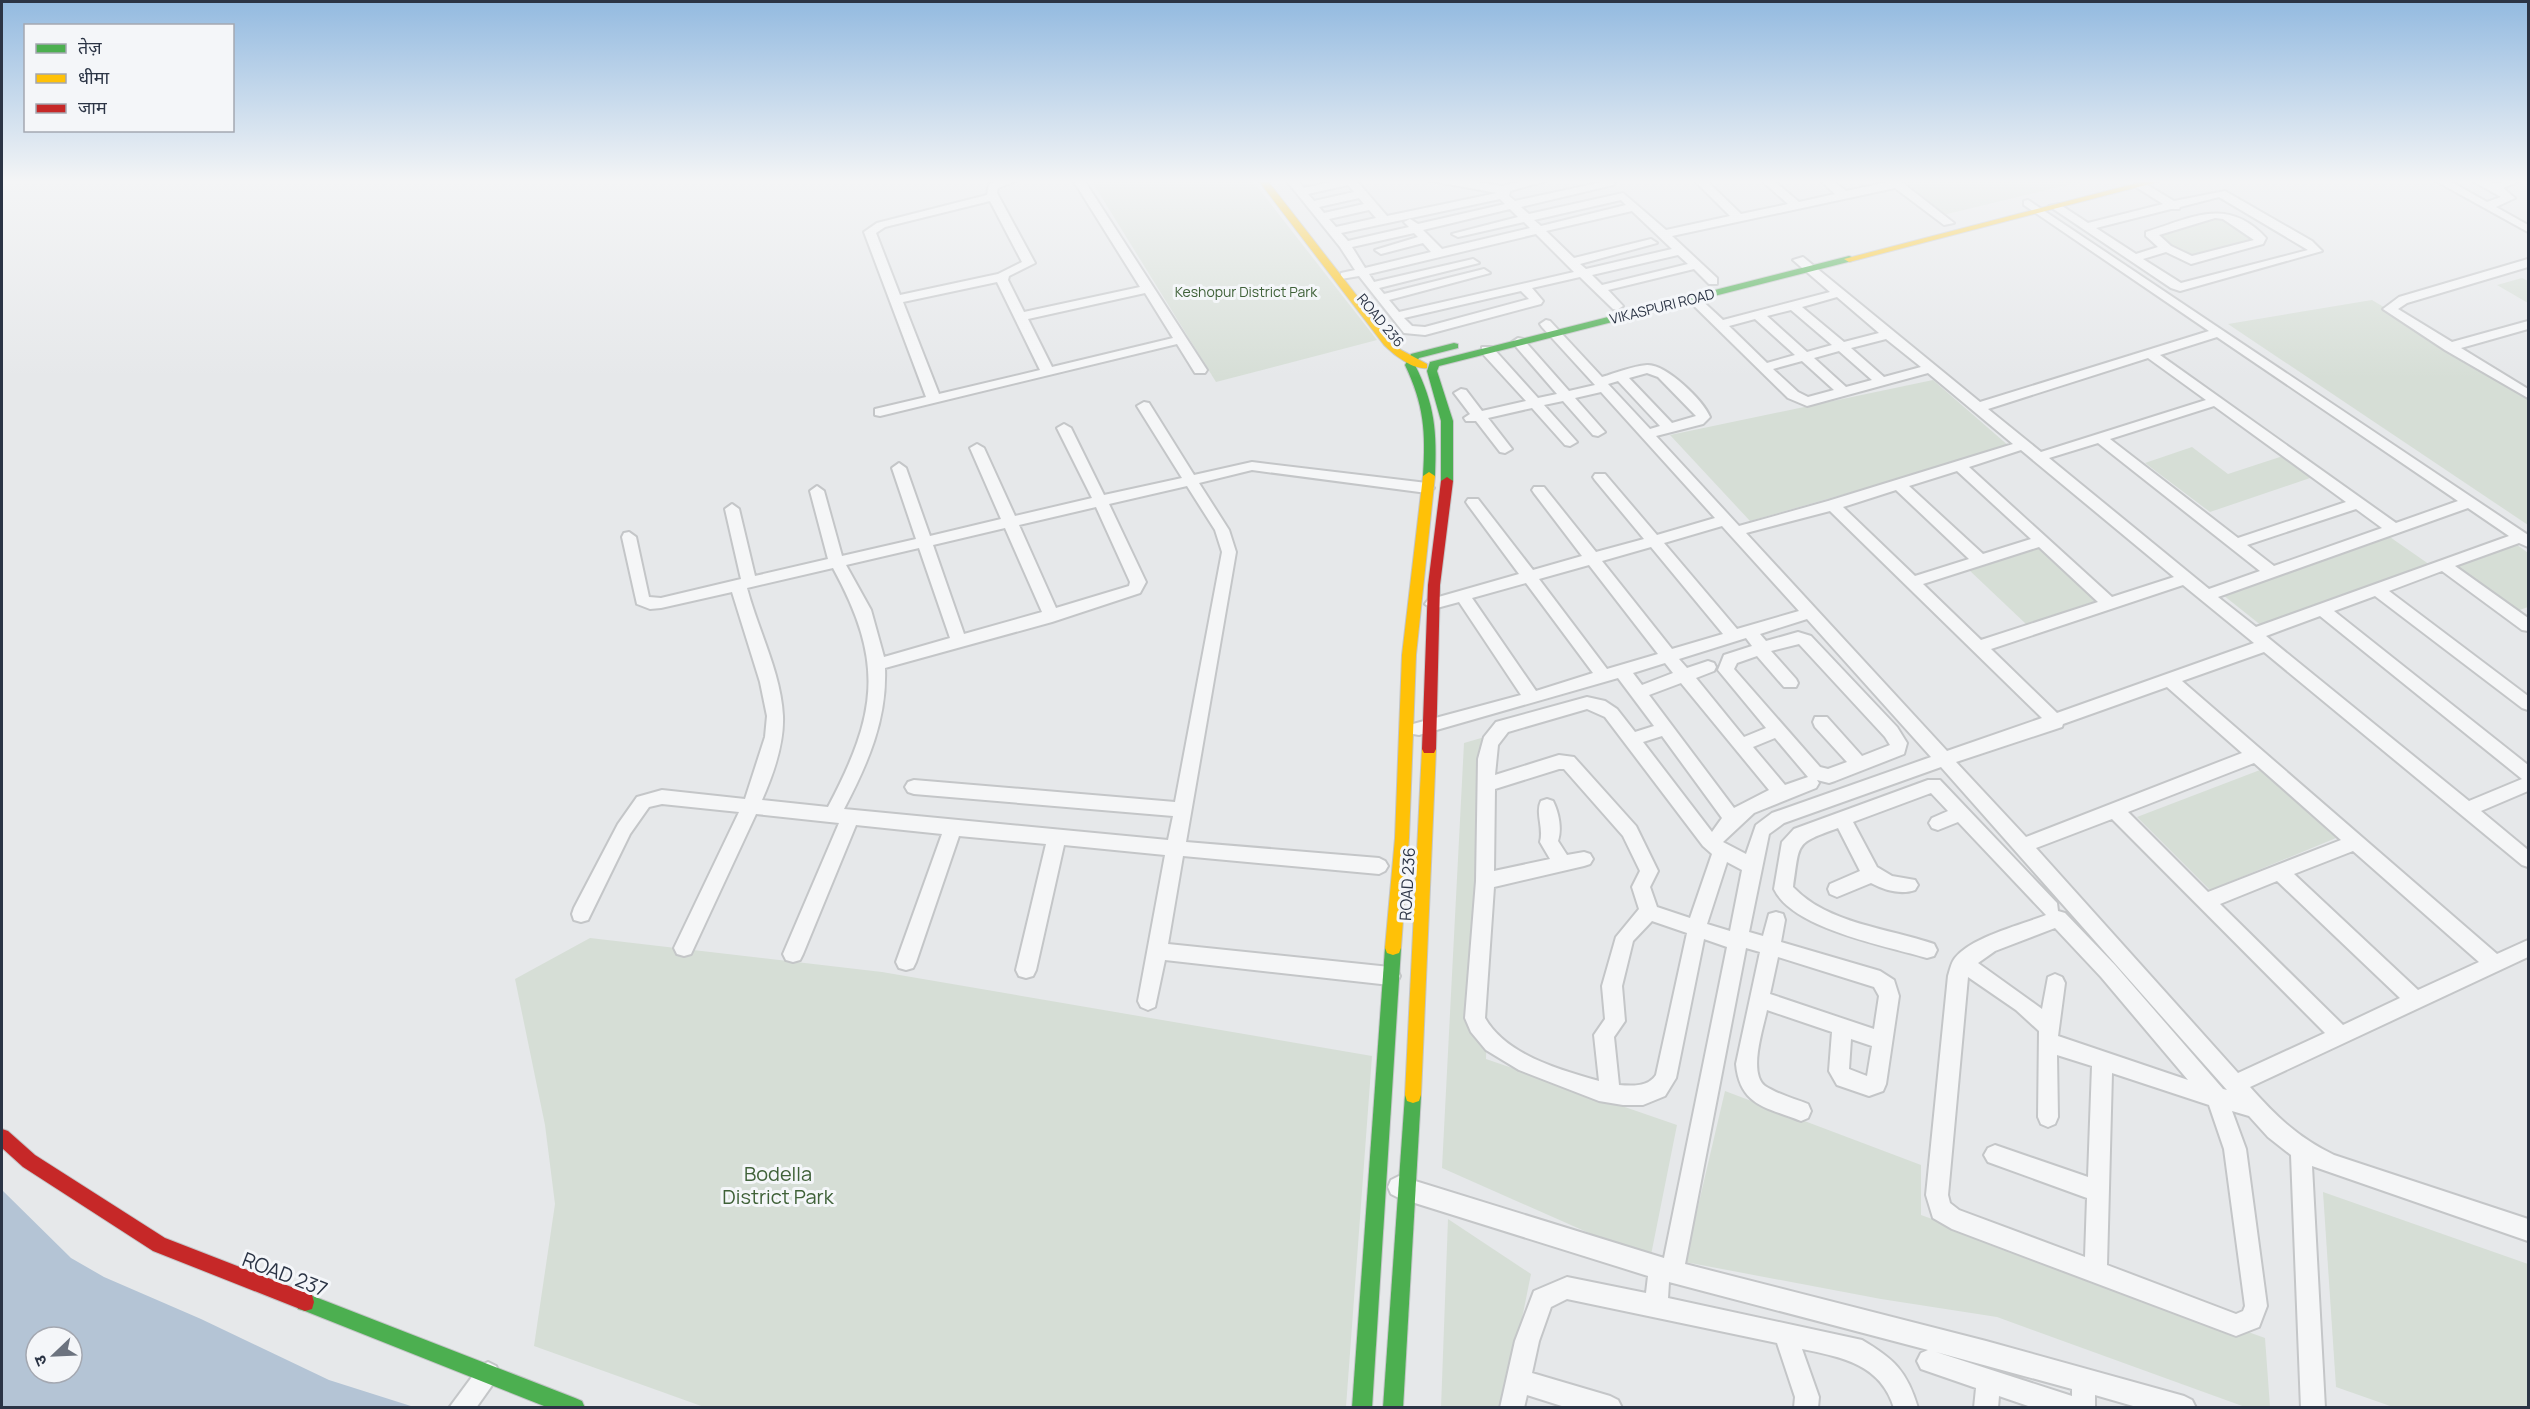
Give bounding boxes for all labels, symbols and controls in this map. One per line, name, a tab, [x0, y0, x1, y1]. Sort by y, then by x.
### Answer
legend	[24, 24, 234, 132]
text: तेज़	[78, 35, 102, 59]
text: धीमा	[78, 65, 109, 89]
text: जाम	[78, 95, 108, 119]
park label: Keshopur District Park	[1175, 282, 1318, 301]
street label: VIKASPURI ROAD	[1608, 284, 1716, 328]
street label: ROAD 236	[1353, 289, 1409, 351]
street label: ROAD 236	[1394, 847, 1420, 921]
park label: Bodella District Park	[722, 1160, 835, 1210]
street label: ROAD 237	[238, 1245, 332, 1303]
north arrow	[24, 1325, 84, 1385]
text: उ	[28, 1352, 52, 1369]

